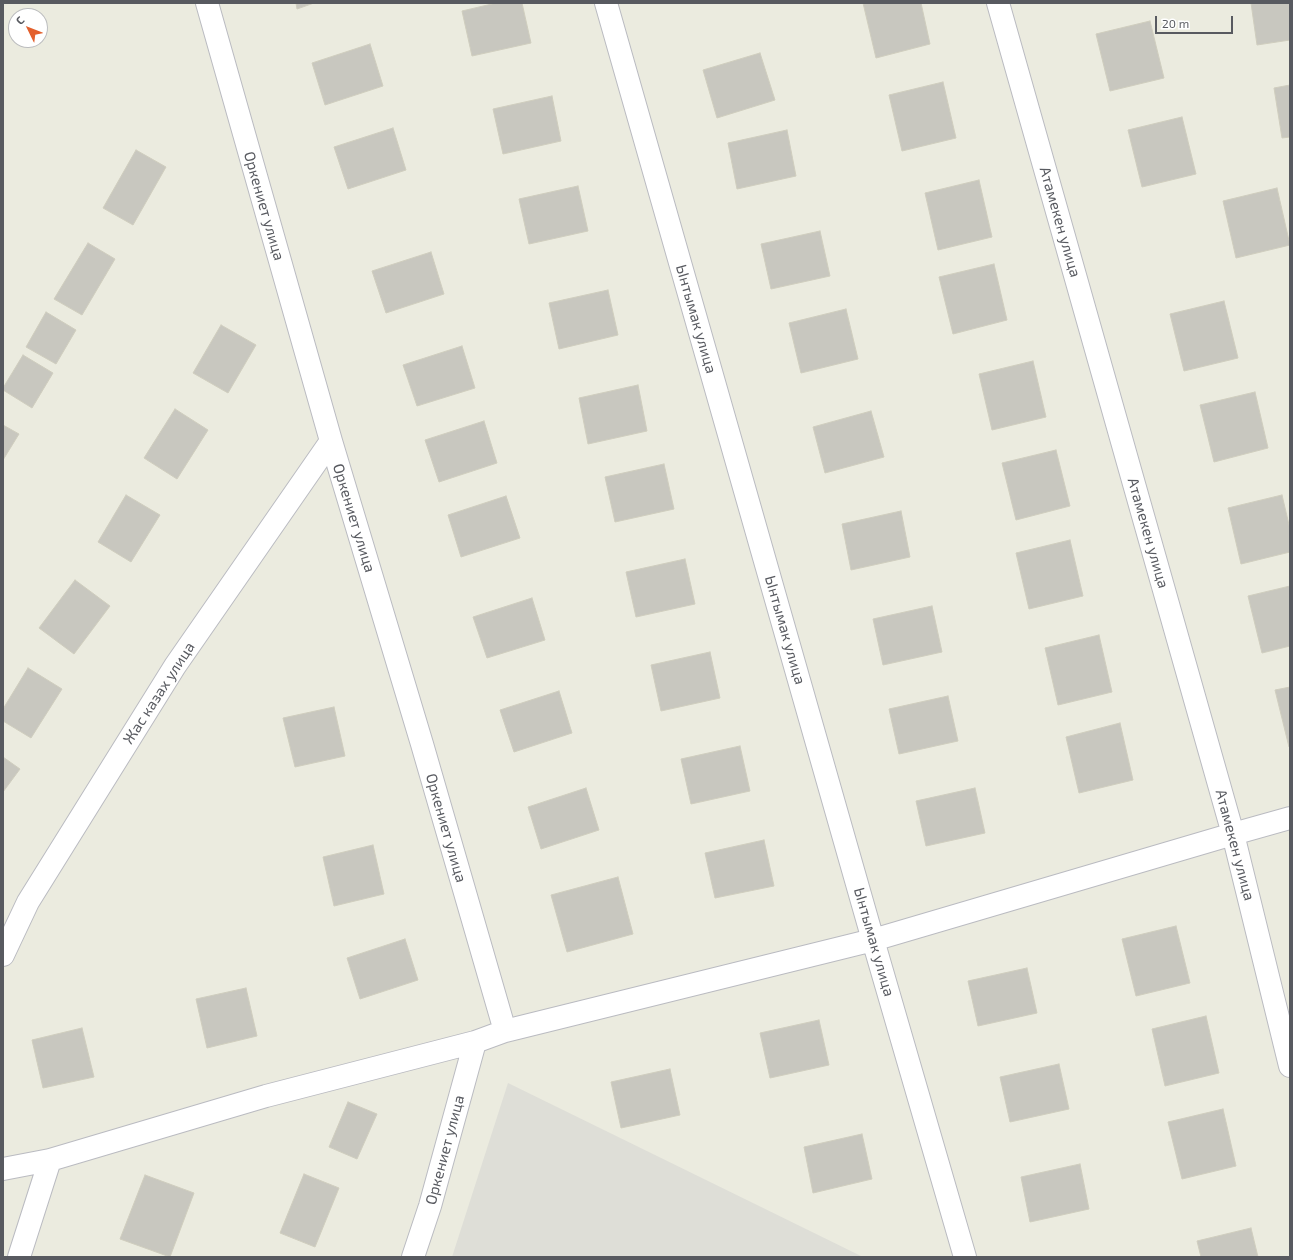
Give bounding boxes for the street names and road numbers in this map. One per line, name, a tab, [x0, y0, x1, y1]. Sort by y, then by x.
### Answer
street label: Оркениет улица	[240, 149, 288, 263]
street label: Атамекен улица	[1036, 165, 1084, 279]
street label: Ынтымак улица	[672, 263, 720, 375]
street label: Оркениет улица	[329, 461, 379, 575]
street label: Атамекен улица	[1124, 476, 1172, 590]
street label: Ынтымак улица	[761, 574, 809, 686]
street label: Жас казах улица	[119, 639, 199, 747]
street label: Оркениет улица	[422, 771, 470, 885]
street label: Атамекен улица	[1212, 787, 1258, 903]
street label: Ынтымак улица	[850, 886, 898, 998]
street label: Оркениет улица	[422, 1093, 468, 1207]

